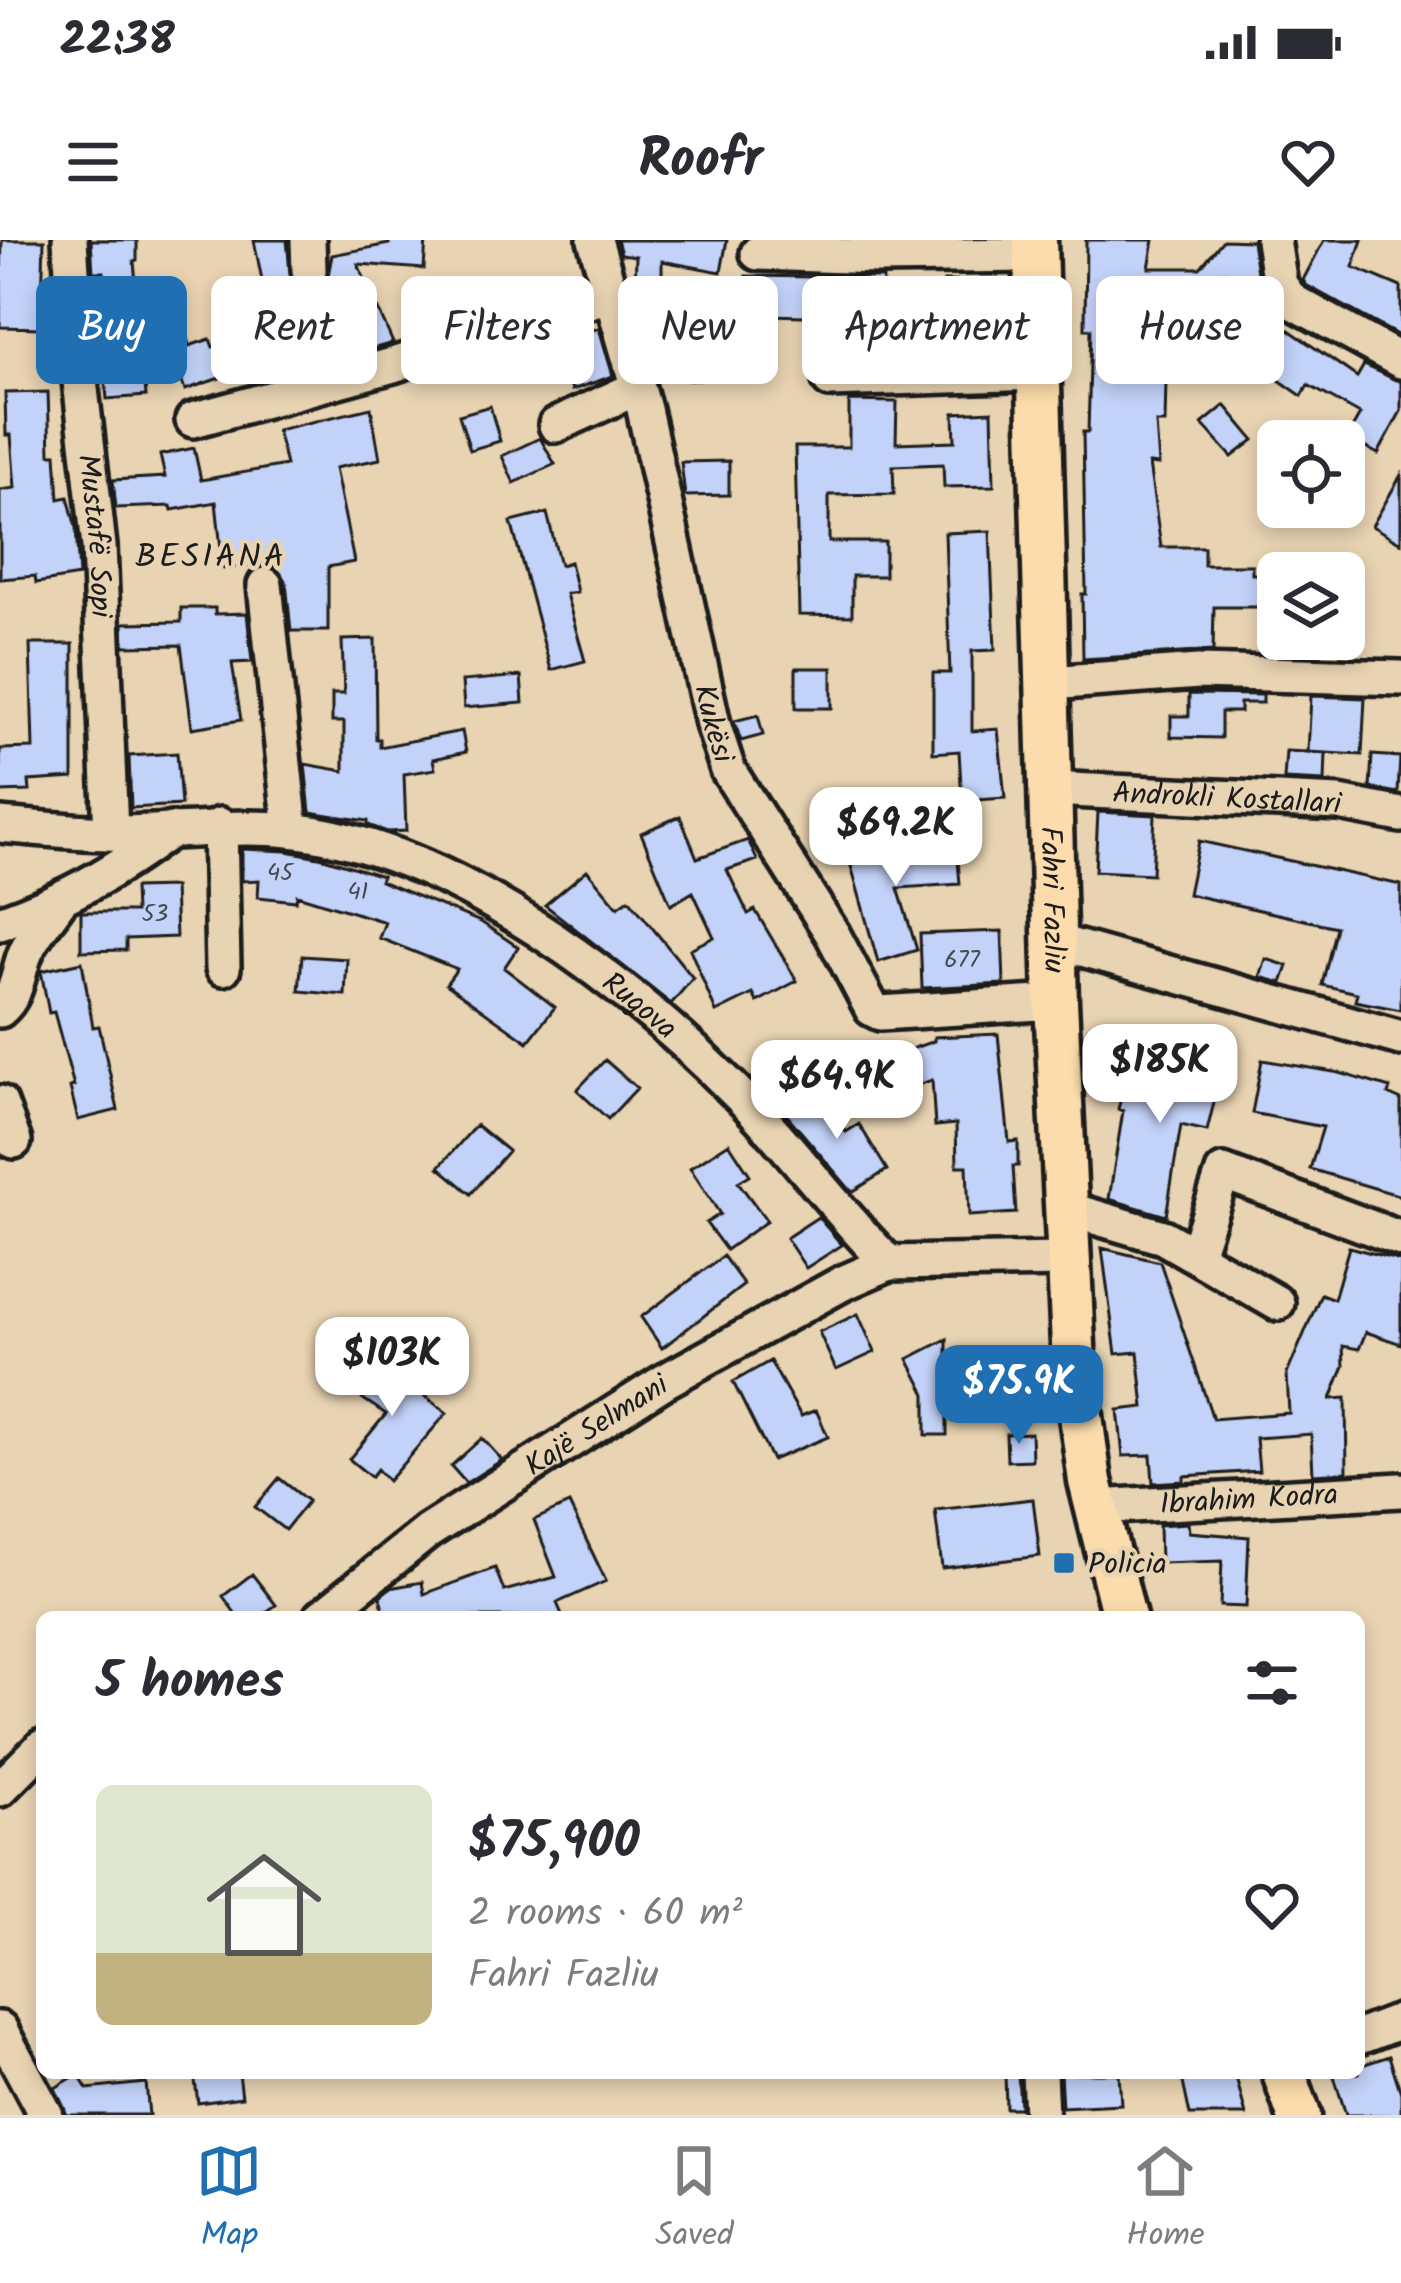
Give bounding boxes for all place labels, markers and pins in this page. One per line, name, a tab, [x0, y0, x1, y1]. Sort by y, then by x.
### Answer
pin: $69.2K	[798, 787, 994, 889]
pin: $185K	[1076, 1024, 1244, 1126]
pin: $64.9K	[739, 1040, 935, 1142]
pin: $103K	[308, 1317, 476, 1419]
pin: $75.9K	[921, 1345, 1117, 1447]
place label: Policia	[1088, 1541, 1167, 1589]
marker: Policia	[1051, 1550, 1077, 1576]

